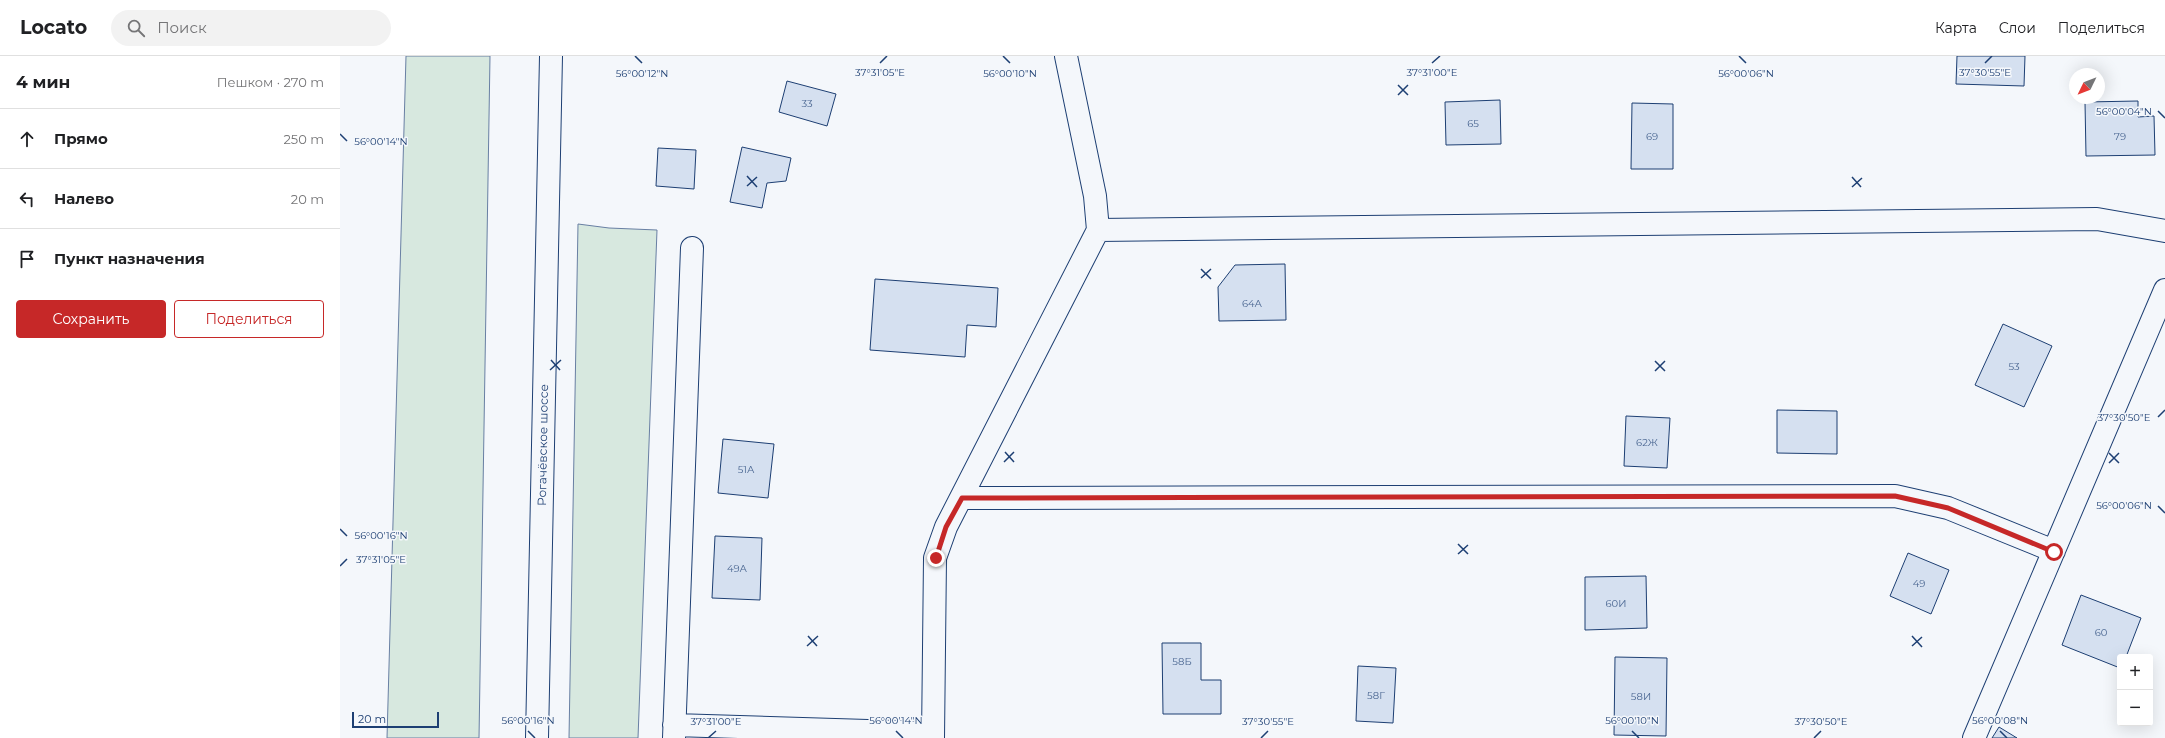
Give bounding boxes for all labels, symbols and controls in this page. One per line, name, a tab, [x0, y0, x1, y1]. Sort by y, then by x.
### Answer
search box	[111, 10, 391, 46]
text: Locato	[20, 16, 87, 39]
icon: search	[125, 17, 147, 39]
text: Поиск	[157, 18, 207, 37]
text: Карта	[1935, 19, 1977, 37]
text: Слои	[1999, 19, 2036, 37]
text: Поделиться	[2058, 19, 2145, 37]
text: 37°31'05"E	[855, 66, 905, 79]
text: 37°31'00"E	[1407, 66, 1458, 79]
text: 37°30'55"E	[1959, 66, 2011, 79]
text: 56°00'12"N	[616, 67, 668, 80]
text: 56°00'10"N	[983, 67, 1037, 80]
text: 56°00'06"N	[1718, 67, 1774, 80]
north arrow	[2069, 68, 2105, 104]
text: 4 мин	[16, 72, 70, 92]
text: Пешком · 270 m	[217, 74, 324, 90]
house number: 33	[801, 97, 813, 110]
text: 56°00'04"N	[2096, 105, 2152, 118]
house number: 65	[1467, 117, 1479, 130]
icon: ahead	[16, 128, 38, 150]
text: Прямо	[54, 129, 108, 148]
house number: 69	[1646, 130, 1658, 143]
house number: 79	[2114, 130, 2126, 143]
text: 250 m	[283, 131, 324, 147]
text: 56°00'14"N	[354, 135, 408, 148]
icon: left	[16, 188, 38, 210]
text: Налево	[54, 189, 114, 208]
text: 20 m	[291, 191, 324, 207]
icon: arrive	[16, 248, 38, 270]
text: Пункт назначения	[54, 249, 205, 268]
house number: 64А	[1242, 297, 1263, 310]
button: Сохранить	[16, 300, 166, 338]
button: Поделиться	[174, 300, 324, 338]
house number: 53	[2008, 360, 2020, 373]
street label: Рогачёвское шоссе	[534, 384, 551, 506]
text: 37°30'50"E	[2097, 411, 2151, 424]
house number: 62Ж	[1636, 436, 1658, 449]
house number: 51А	[738, 463, 755, 476]
text: 56°00'06"N	[2096, 499, 2152, 512]
text: 56°00'16"N	[354, 529, 408, 542]
route start	[2045, 543, 2063, 561]
route end	[927, 549, 945, 567]
text: 37°31'05"E	[356, 553, 406, 566]
house number: 49А	[727, 562, 748, 575]
house number: 49	[1913, 577, 1925, 590]
house number: 60И	[1606, 597, 1626, 610]
house number: 60	[2095, 626, 2108, 639]
map controls	[2117, 654, 2153, 726]
button: +	[2117, 654, 2153, 690]
house number: 58Б	[1172, 655, 1192, 668]
house number: 58Г	[1367, 689, 1385, 702]
house number: 58И	[1631, 690, 1651, 703]
button: −	[2117, 690, 2153, 726]
scale bar	[352, 710, 439, 729]
text: 20 m	[358, 712, 386, 726]
text: 56°00'16"N	[501, 714, 555, 727]
text: 56°00'14"N	[869, 714, 923, 727]
text: 56°00'10"N	[1605, 714, 1659, 727]
text: 56°00'08"N	[1972, 714, 2028, 727]
text: 37°31'00"E	[691, 715, 742, 728]
text: 37°30'55"E	[1242, 715, 1294, 728]
text: 37°30'50"E	[1794, 715, 1848, 728]

